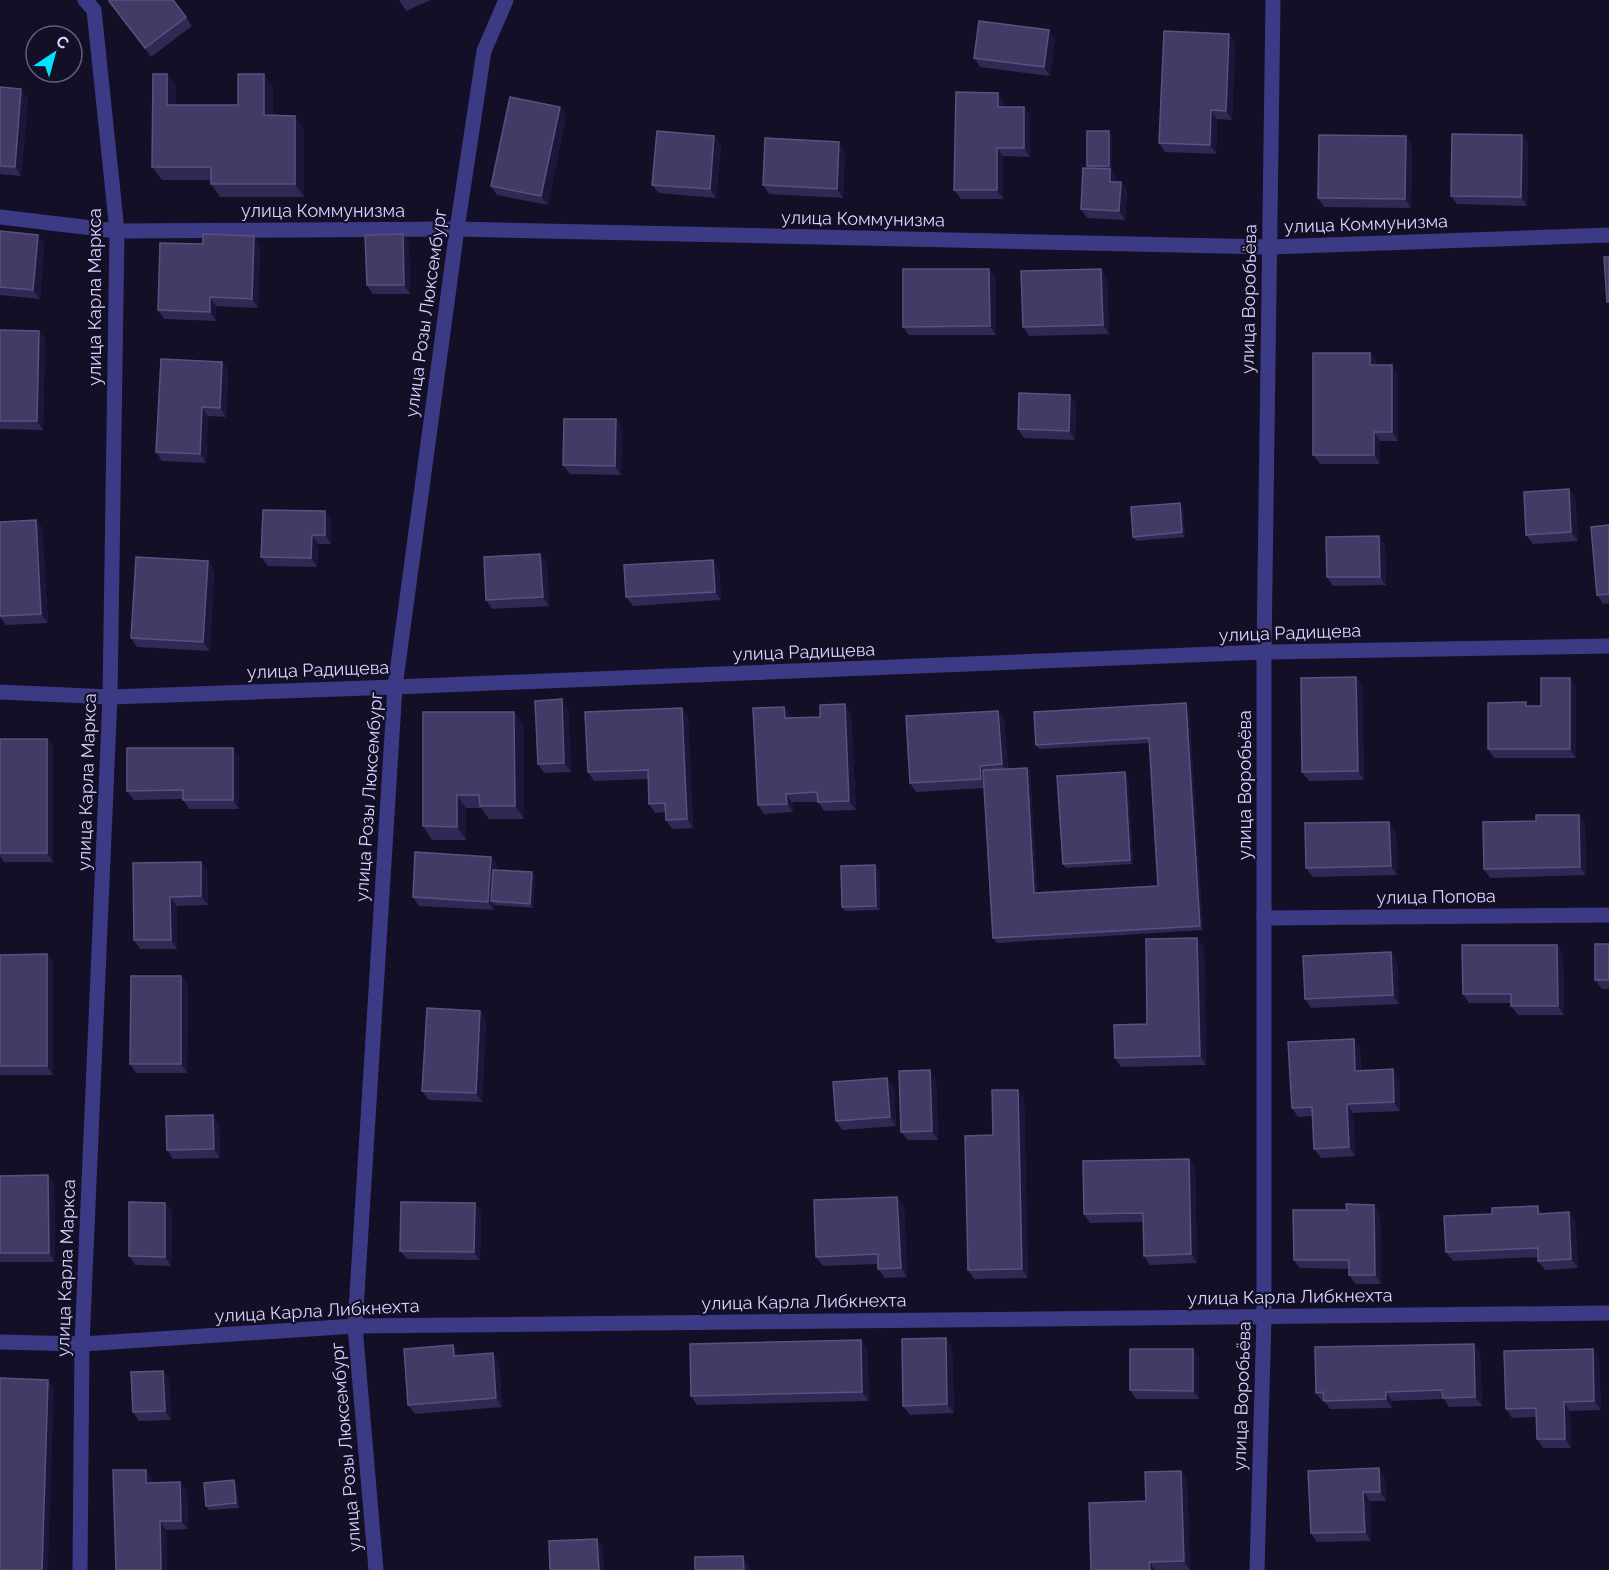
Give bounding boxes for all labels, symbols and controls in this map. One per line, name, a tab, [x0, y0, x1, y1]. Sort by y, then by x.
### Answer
north arrow	[24, 24, 84, 84]
text: С	[52, 31, 73, 53]
street label: улица Коммунизма	[241, 200, 405, 221]
street label: улица Розы Люксембург	[400, 207, 451, 418]
street label: улица Коммунизма	[781, 207, 945, 230]
street label: улица Карла Маркса	[84, 208, 105, 386]
street label: улица Коммунизма	[1284, 210, 1448, 237]
street label: улица Воробьёва	[1237, 224, 1260, 374]
street label: улица Радищева	[1218, 620, 1361, 645]
street label: улица Радищева	[732, 639, 875, 664]
street label: улица Радищева	[246, 657, 389, 682]
street label: улица Розы Люксембург	[351, 691, 386, 903]
street label: улица Карла Маркса	[73, 693, 100, 871]
street label: улица Воробьёва	[1234, 710, 1255, 860]
street label: улица Попова	[1376, 885, 1496, 908]
street label: улица Карла Маркса	[52, 1179, 79, 1357]
street label: улица Карла Либкнехта	[1187, 1284, 1393, 1309]
street label: улица Карла Либкнехта	[701, 1289, 907, 1314]
street label: улица Карла Либкнехта	[214, 1295, 420, 1326]
street label: улица Воробьёва	[1228, 1321, 1255, 1471]
street label: улица Розы Люксембург	[326, 1341, 365, 1553]

